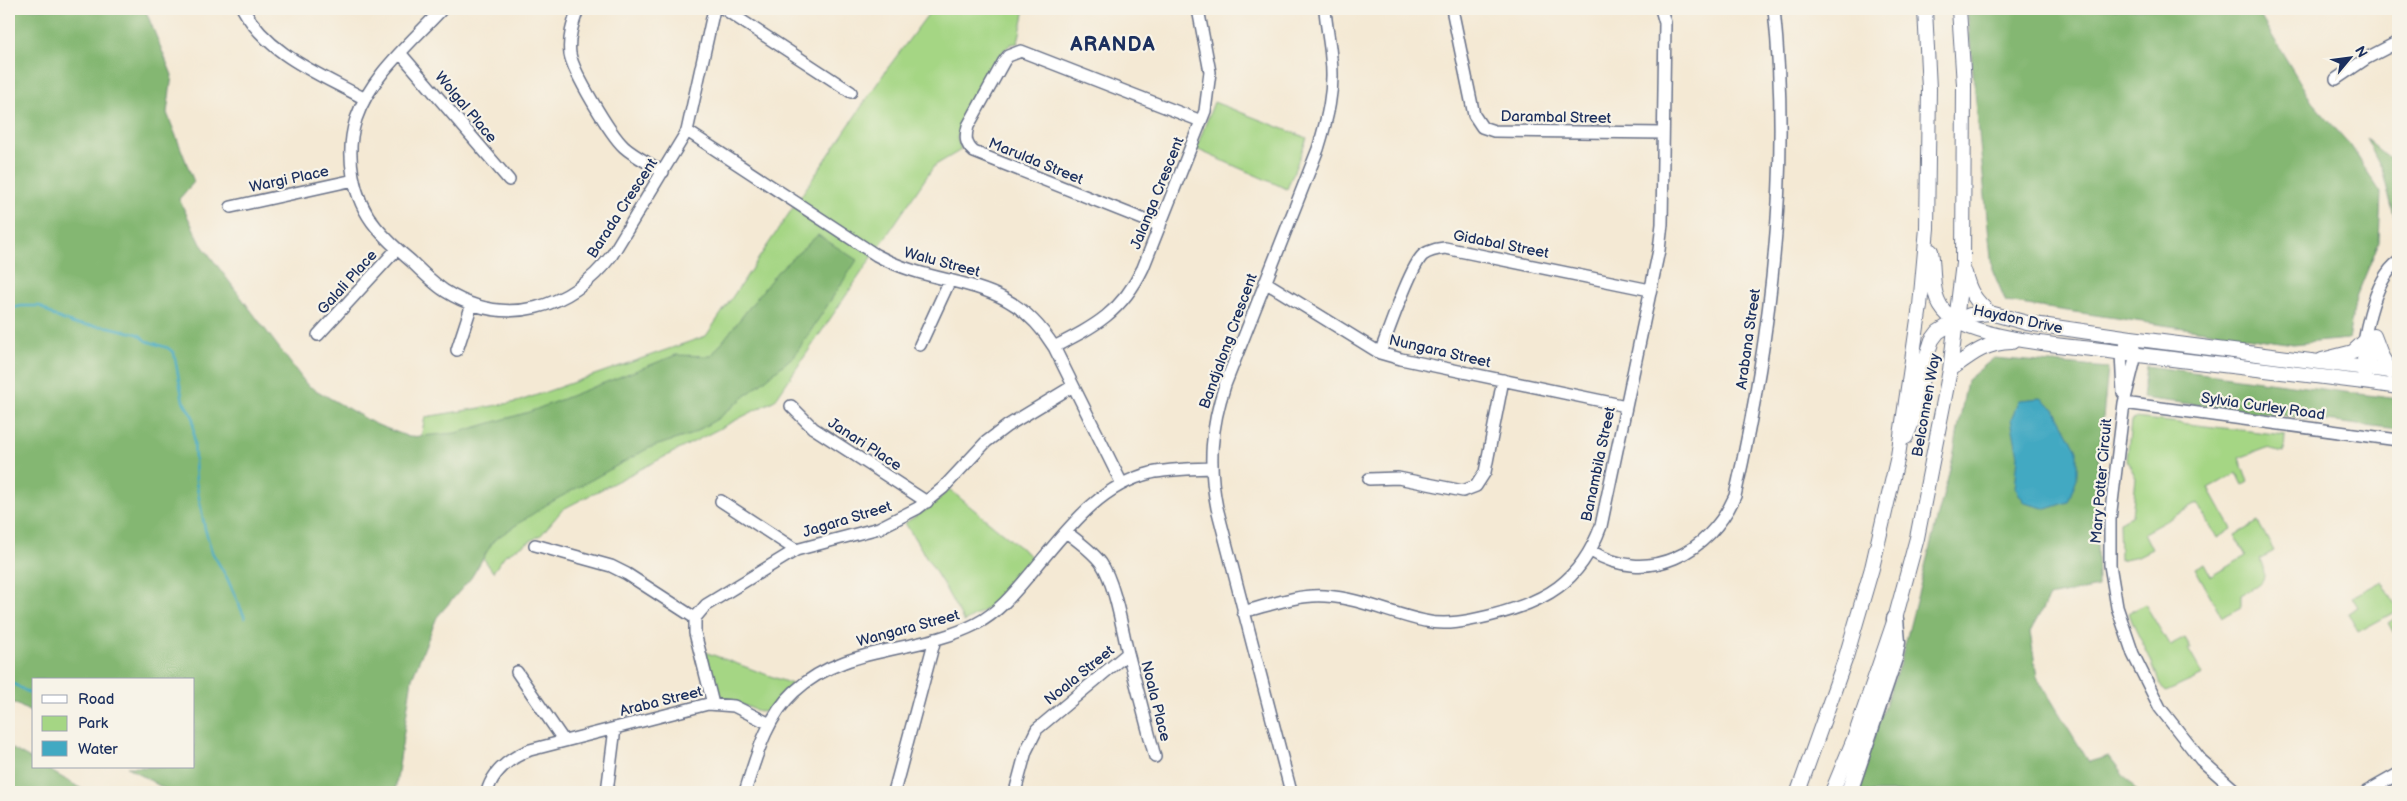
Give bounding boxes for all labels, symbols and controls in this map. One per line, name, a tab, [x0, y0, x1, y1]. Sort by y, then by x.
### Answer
north arrow	[2324, 32, 2374, 82]
district label: ARANDA	[1069, 33, 1156, 57]
text: N	[2351, 43, 2371, 61]
street label: Wolgal Place	[430, 68, 501, 147]
street label: Darambal Street	[1501, 107, 1612, 128]
street label: Marulda Street	[986, 134, 1086, 189]
street label: Jalanga Crescent	[1126, 134, 1189, 252]
street label: Barada Crescent	[583, 154, 662, 262]
street label: Wargi Place	[248, 162, 331, 197]
street label: Gidabal Street	[1451, 226, 1551, 263]
street label: Walu Street	[902, 243, 982, 282]
street label: Galali Place	[313, 246, 381, 319]
street label: Bandjalong Crescent	[1195, 270, 1262, 412]
street label: Arabana Street	[1732, 287, 1765, 391]
street label: Haydon Drive	[1972, 301, 2064, 338]
street label: Nungara Street	[1387, 331, 1493, 373]
street label: Belconnen Way	[1908, 352, 1945, 458]
street label: Sylvia Curley Road	[2200, 388, 2326, 425]
street label: Banambila Street	[1577, 405, 1620, 523]
street label: Janari Place	[824, 414, 905, 475]
street label: Mary Potter Circuit	[2087, 417, 2116, 544]
street label: Jagara Street	[800, 497, 894, 542]
street label: Wangara Street	[855, 606, 962, 651]
street label: Noala Street	[1040, 641, 1119, 710]
street label: Noala Place	[1136, 659, 1175, 743]
legend	[32, 678, 195, 768]
street label: Araba Street	[618, 682, 705, 721]
text: Road	[78, 690, 114, 709]
text: Park	[78, 714, 109, 733]
text: Water	[78, 740, 118, 759]

